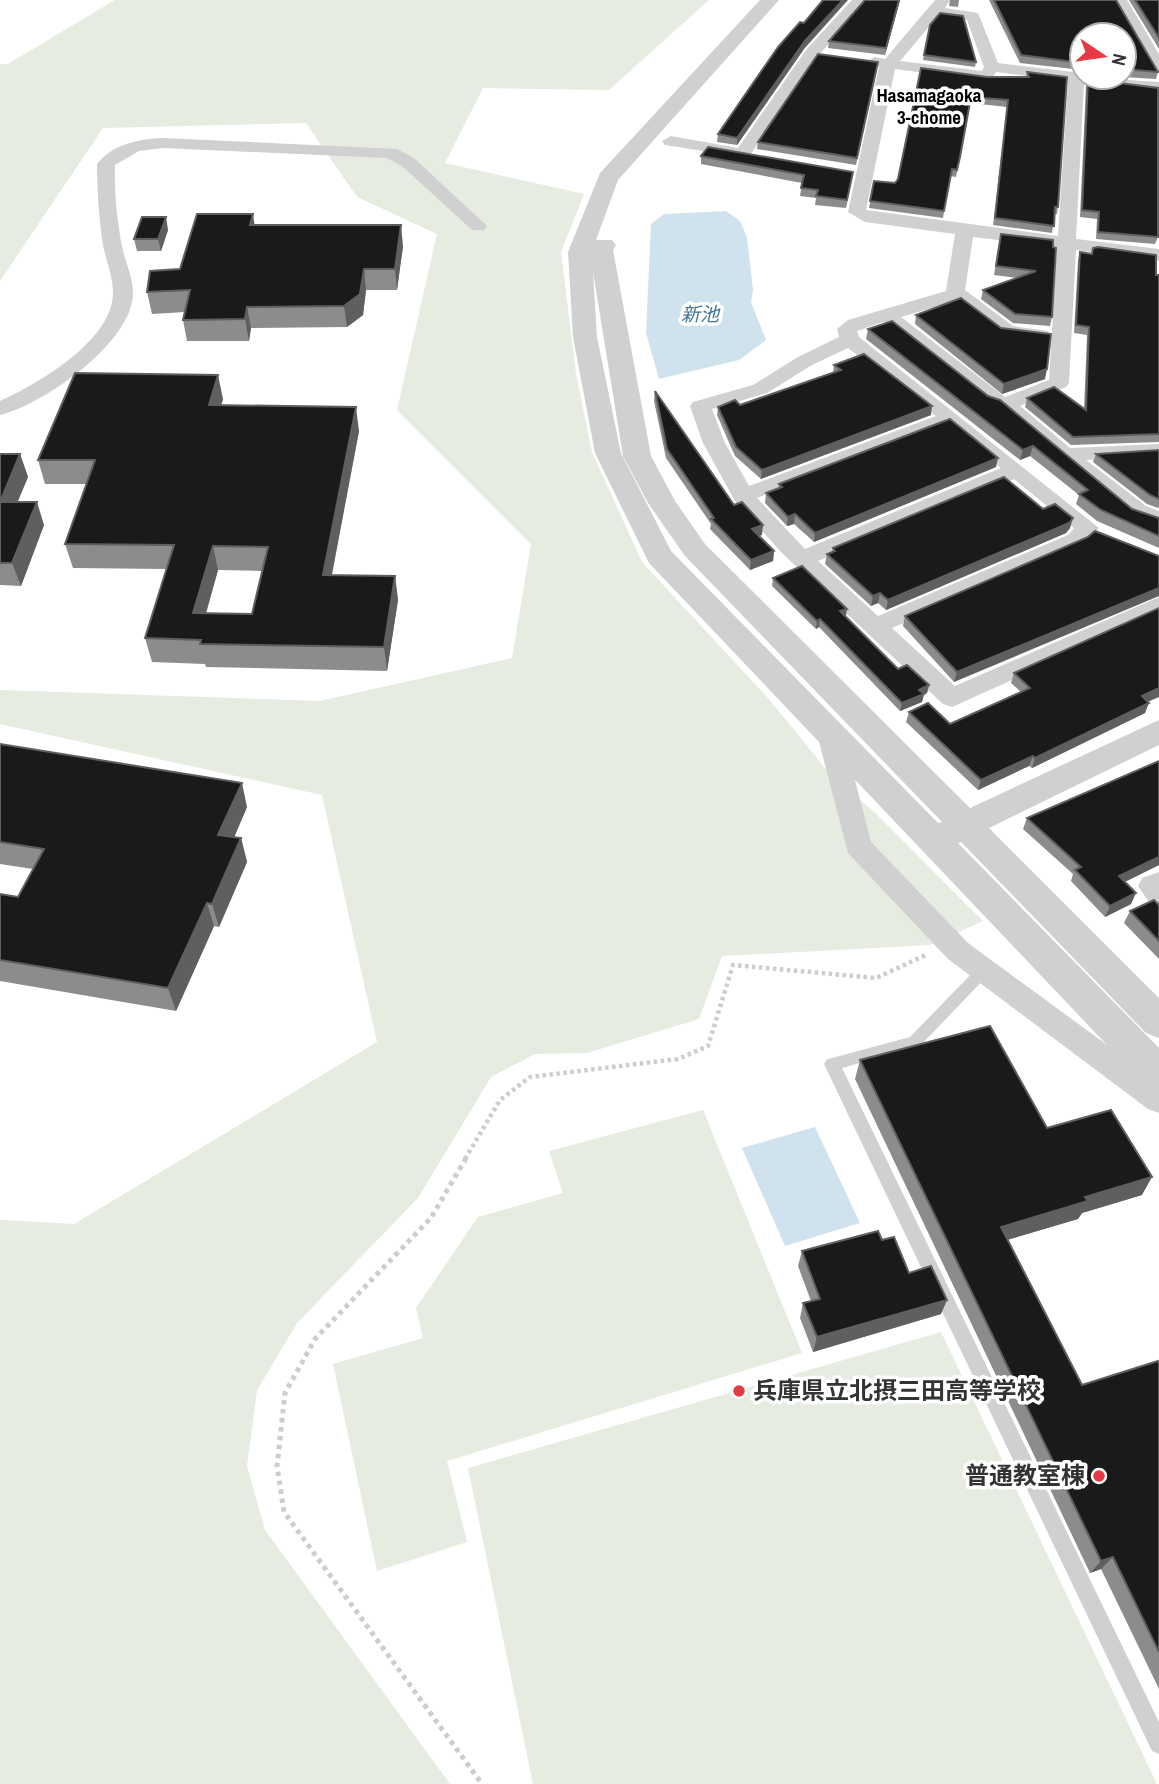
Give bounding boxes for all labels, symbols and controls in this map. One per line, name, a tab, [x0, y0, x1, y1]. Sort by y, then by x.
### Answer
north arrow	[1068, 21, 1138, 91]
text: N	[1106, 51, 1133, 68]
district label: Hasamagaoka 3-chome	[877, 82, 982, 130]
water label: 新池	[681, 301, 721, 327]
place label: 兵庫県立北摂三田高等学校	[753, 1374, 1041, 1406]
marker: 兵庫県立北摂三田高等学校	[731, 1383, 747, 1399]
place label: 普通教室棟	[965, 1459, 1085, 1491]
marker: 普通教室棟	[1091, 1468, 1107, 1484]

